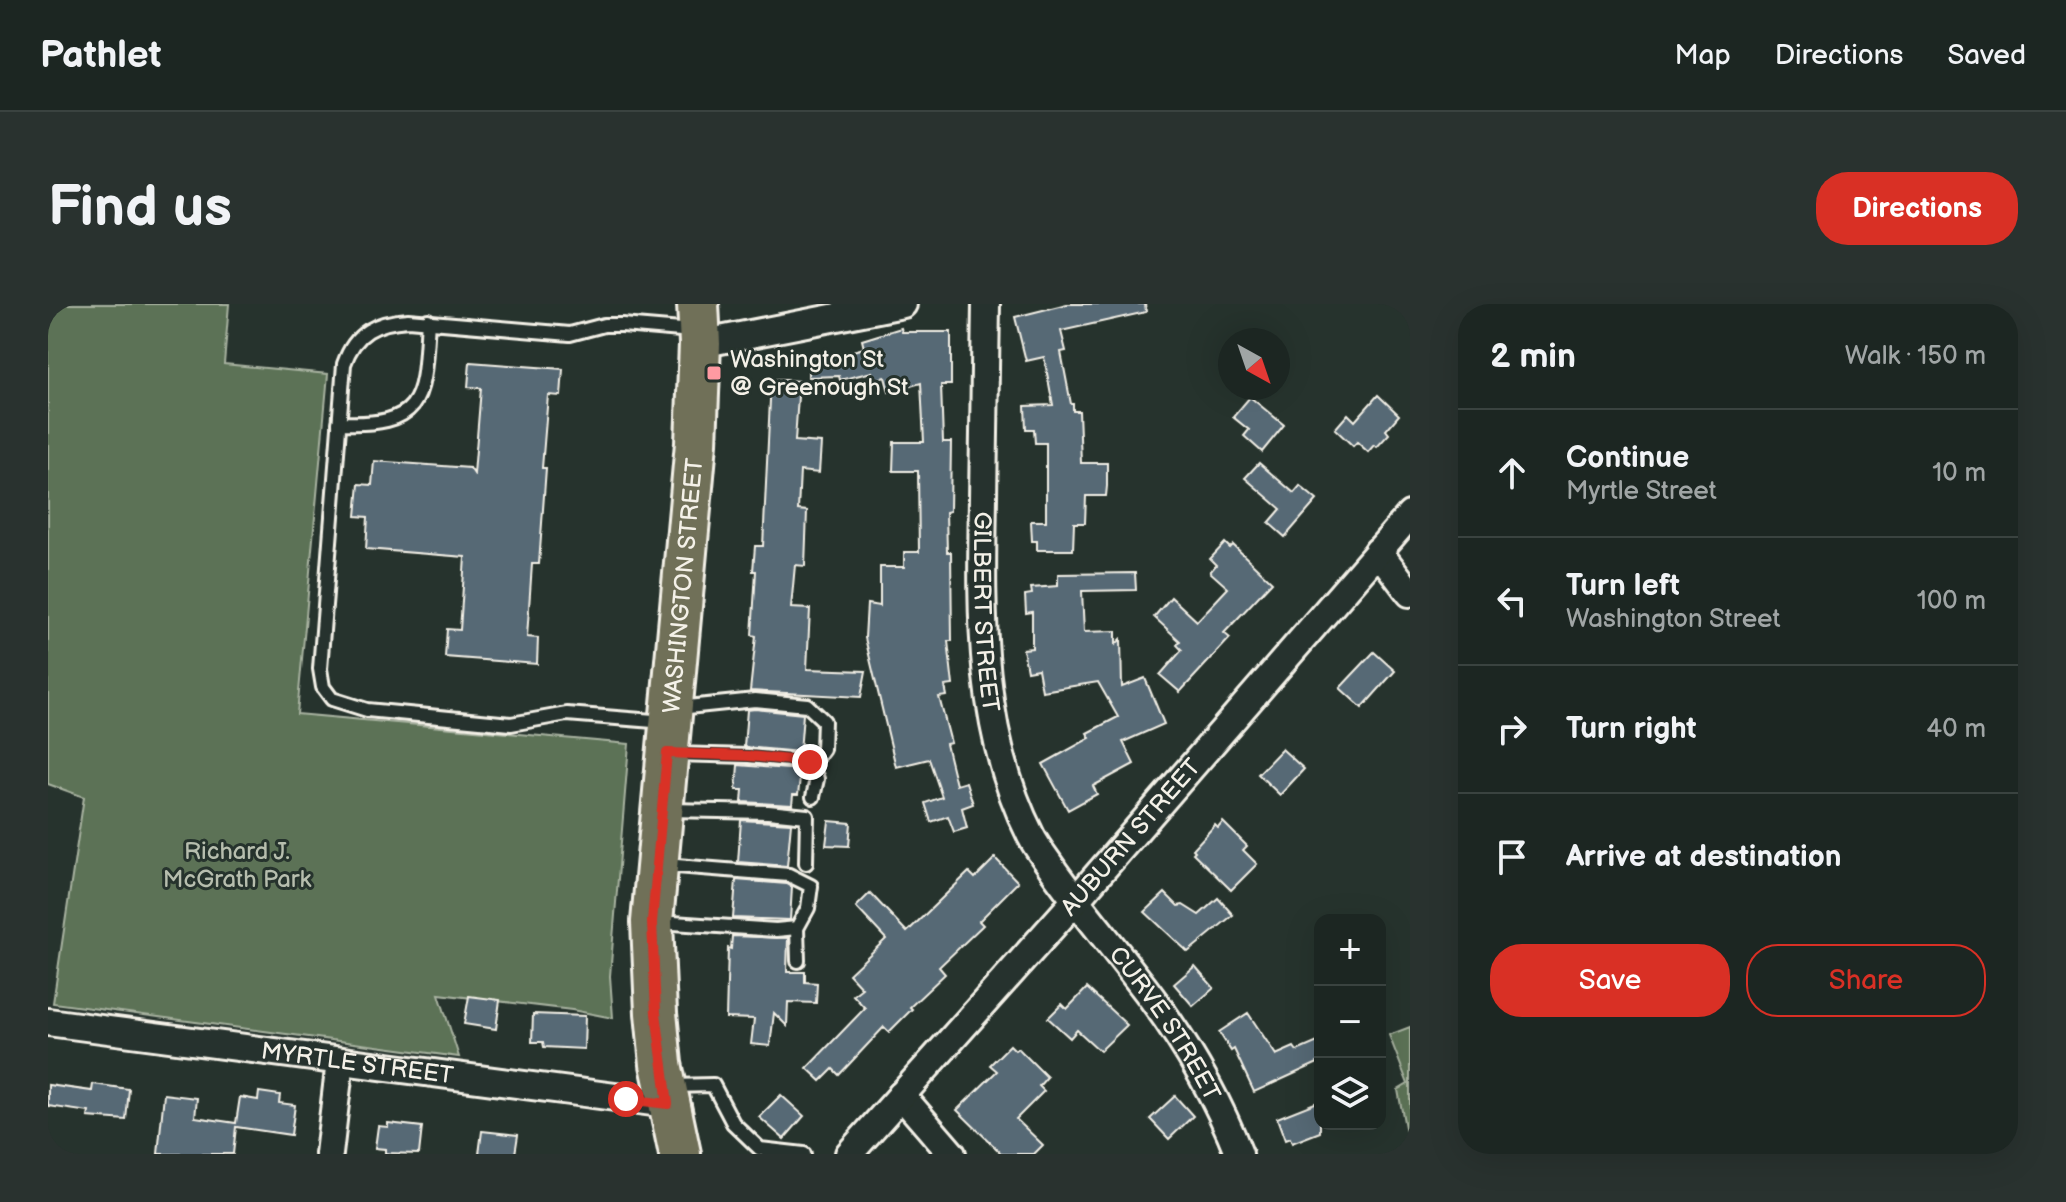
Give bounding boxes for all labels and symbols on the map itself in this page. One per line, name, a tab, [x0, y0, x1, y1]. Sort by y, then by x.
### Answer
north arrow	[1218, 328, 1290, 400]
place label: Washington St @ Greenough St	[730, 345, 909, 402]
marker: Washington St @ Greenough St	[705, 364, 723, 382]
street label: WASHINGTON STREET	[657, 456, 709, 715]
street label: GILBERT STREET	[968, 511, 1006, 715]
route end	[792, 744, 828, 780]
street label: AUBURN STREET	[1055, 752, 1207, 921]
park label: Richard J. McGrath Park	[163, 837, 311, 894]
street label: CURVE STREET	[1103, 940, 1227, 1106]
street label: MYRTLE STREET	[259, 1036, 456, 1090]
route start	[608, 1081, 644, 1117]

